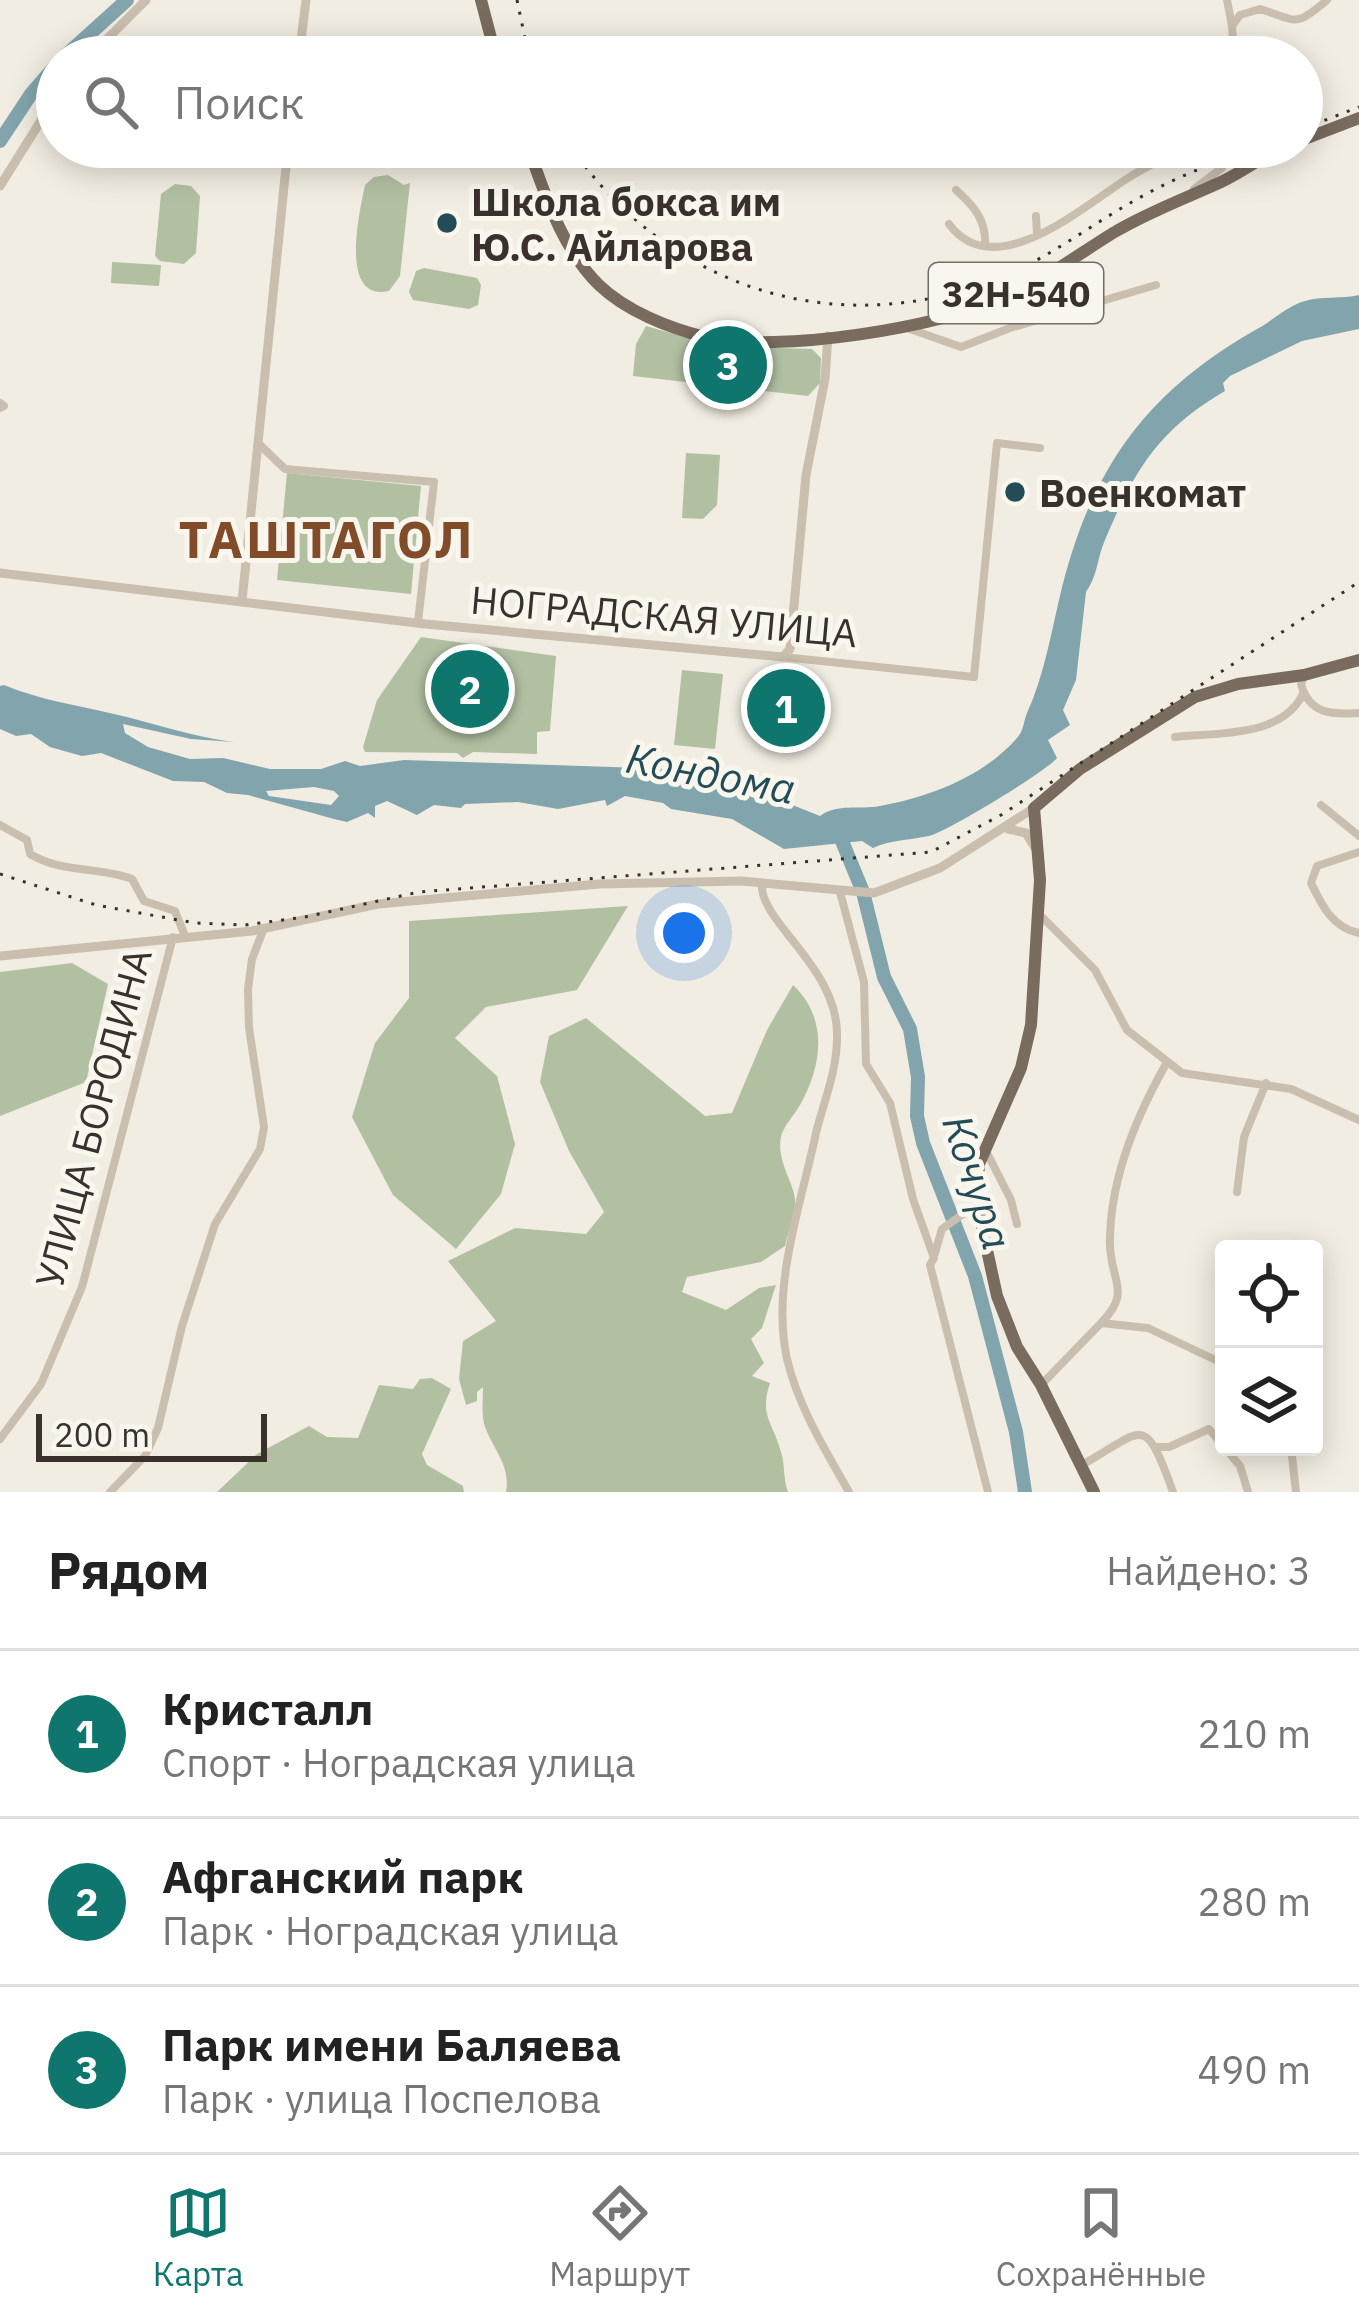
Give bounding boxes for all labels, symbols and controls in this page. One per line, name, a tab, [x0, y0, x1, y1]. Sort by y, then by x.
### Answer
search box	[36, 36, 1323, 168]
icon: search	[78, 69, 144, 135]
text: Поиск	[174, 73, 304, 131]
place label: Школа бокса им Ю.С. Айларова	[471, 176, 781, 272]
marker: Школа бокса им Ю.С. Айларова	[434, 210, 460, 236]
road number: 32Н-540	[929, 263, 1103, 323]
pin: 3	[689, 320, 767, 410]
place label: Военкомат	[1039, 467, 1246, 518]
marker: Военкомат	[1002, 479, 1028, 505]
district label: ТАШТАГОЛ	[179, 506, 475, 572]
street label: НОГРАДСКАЯ УЛИЦА	[469, 574, 859, 658]
pin: 2	[431, 644, 509, 734]
pin: 1	[747, 663, 825, 753]
water label: Кондома	[622, 730, 800, 816]
your location	[654, 903, 714, 963]
street label: УЛИЦА БОРОДИНА	[23, 943, 163, 1293]
water label: Кочура	[930, 1108, 1026, 1256]
map controls	[1215, 1240, 1323, 1456]
button: locate	[1215, 1240, 1323, 1348]
button: layers	[1215, 1348, 1323, 1456]
scale bar	[36, 1408, 267, 1461]
text: 200 m	[54, 1413, 150, 1456]
text: Рядом	[48, 1537, 210, 1603]
text: Найдено: 3	[1106, 1545, 1311, 1596]
text: Кристалл	[162, 1679, 373, 1737]
text: 1	[75, 1708, 99, 1759]
text: 210 m	[1198, 1708, 1311, 1759]
text: Спорт · Ноградская улица	[162, 1737, 636, 1788]
text: Афганский парк	[162, 1847, 524, 1905]
text: 2	[75, 1876, 99, 1927]
text: 280 m	[1198, 1876, 1311, 1927]
text: Парк · Ноградская улица	[162, 1905, 619, 1956]
text: Парк имени Баляева	[162, 2015, 621, 2073]
text: 3	[75, 2044, 99, 2095]
text: 490 m	[1198, 2044, 1311, 2095]
text: Парк · улица Поспелова	[162, 2073, 601, 2124]
tab: Карта	[153, 2180, 244, 2295]
tab: Маршрут	[549, 2180, 690, 2295]
tab: Сохранённые	[996, 2180, 1206, 2295]

